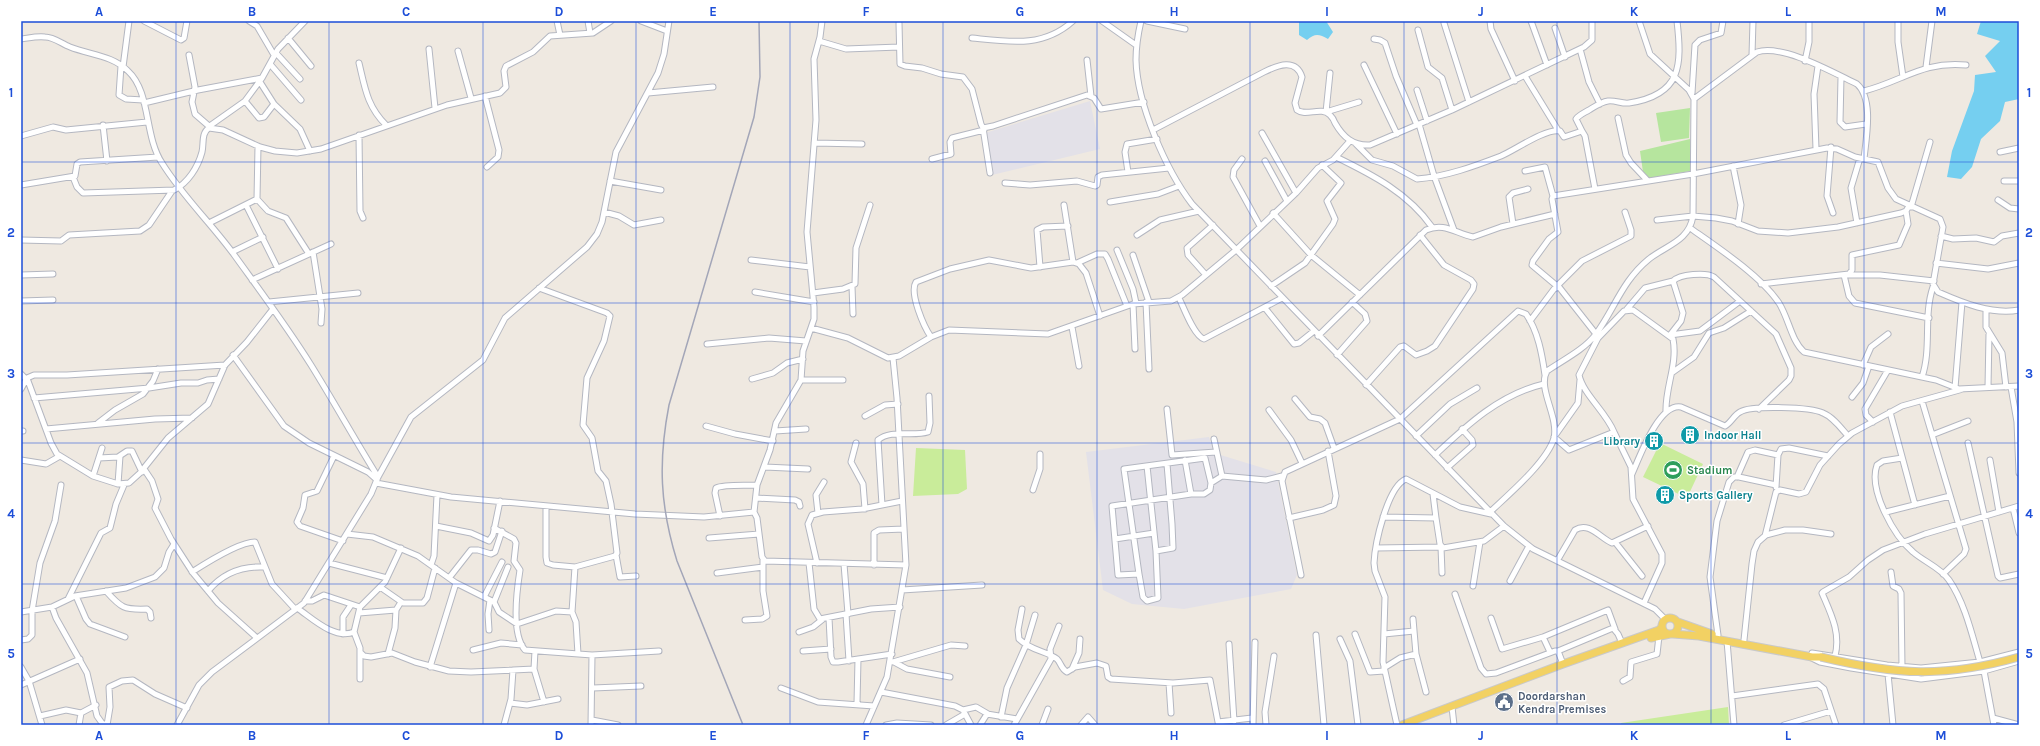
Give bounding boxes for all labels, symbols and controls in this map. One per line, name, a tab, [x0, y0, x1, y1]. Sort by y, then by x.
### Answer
text: A	[95, 4, 103, 19]
text: B	[248, 4, 256, 19]
text: C	[402, 4, 410, 19]
text: D	[555, 4, 564, 19]
text: E	[709, 4, 717, 19]
text: F	[862, 4, 870, 19]
text: G	[1016, 4, 1024, 19]
text: H	[1169, 4, 1179, 19]
text: I	[1325, 4, 1329, 19]
text: J	[1478, 4, 1484, 19]
text: K	[1630, 4, 1639, 19]
text: L	[1785, 4, 1792, 19]
text: M	[1935, 4, 1947, 19]
text: 1	[9, 85, 13, 100]
text: 1	[2027, 85, 2031, 100]
text: 2	[7, 225, 15, 240]
text: 2	[2025, 225, 2033, 240]
text: 3	[7, 366, 15, 381]
text: 3	[2025, 366, 2033, 381]
building icon: Indoor Hall	[1679, 424, 1701, 446]
place label: Indoor Hall	[1704, 429, 1761, 442]
building icon: Library	[1643, 430, 1665, 452]
place label: Library	[1604, 435, 1640, 448]
sports icon: Stadium	[1662, 459, 1684, 481]
place label: Stadium	[1687, 464, 1733, 477]
building icon: Sports Gallery	[1654, 484, 1676, 506]
place label: Sports Gallery	[1679, 489, 1753, 502]
text: 4	[7, 506, 15, 521]
text: 4	[2025, 506, 2033, 521]
text: 5	[7, 646, 15, 661]
text: 5	[2025, 646, 2033, 661]
place label: Doordarshan Kendra Premises	[1518, 690, 1606, 716]
public building icon: Doordarshan Kendra Premises	[1493, 691, 1515, 713]
text: A	[95, 728, 103, 743]
text: B	[248, 728, 256, 743]
text: C	[402, 728, 410, 743]
text: D	[555, 728, 564, 743]
text: E	[709, 728, 717, 743]
text: F	[862, 728, 870, 743]
text: G	[1016, 728, 1024, 743]
text: H	[1169, 728, 1179, 743]
text: I	[1325, 728, 1329, 743]
text: J	[1478, 728, 1484, 743]
text: K	[1630, 728, 1639, 743]
text: L	[1785, 728, 1792, 743]
text: M	[1935, 728, 1947, 743]

